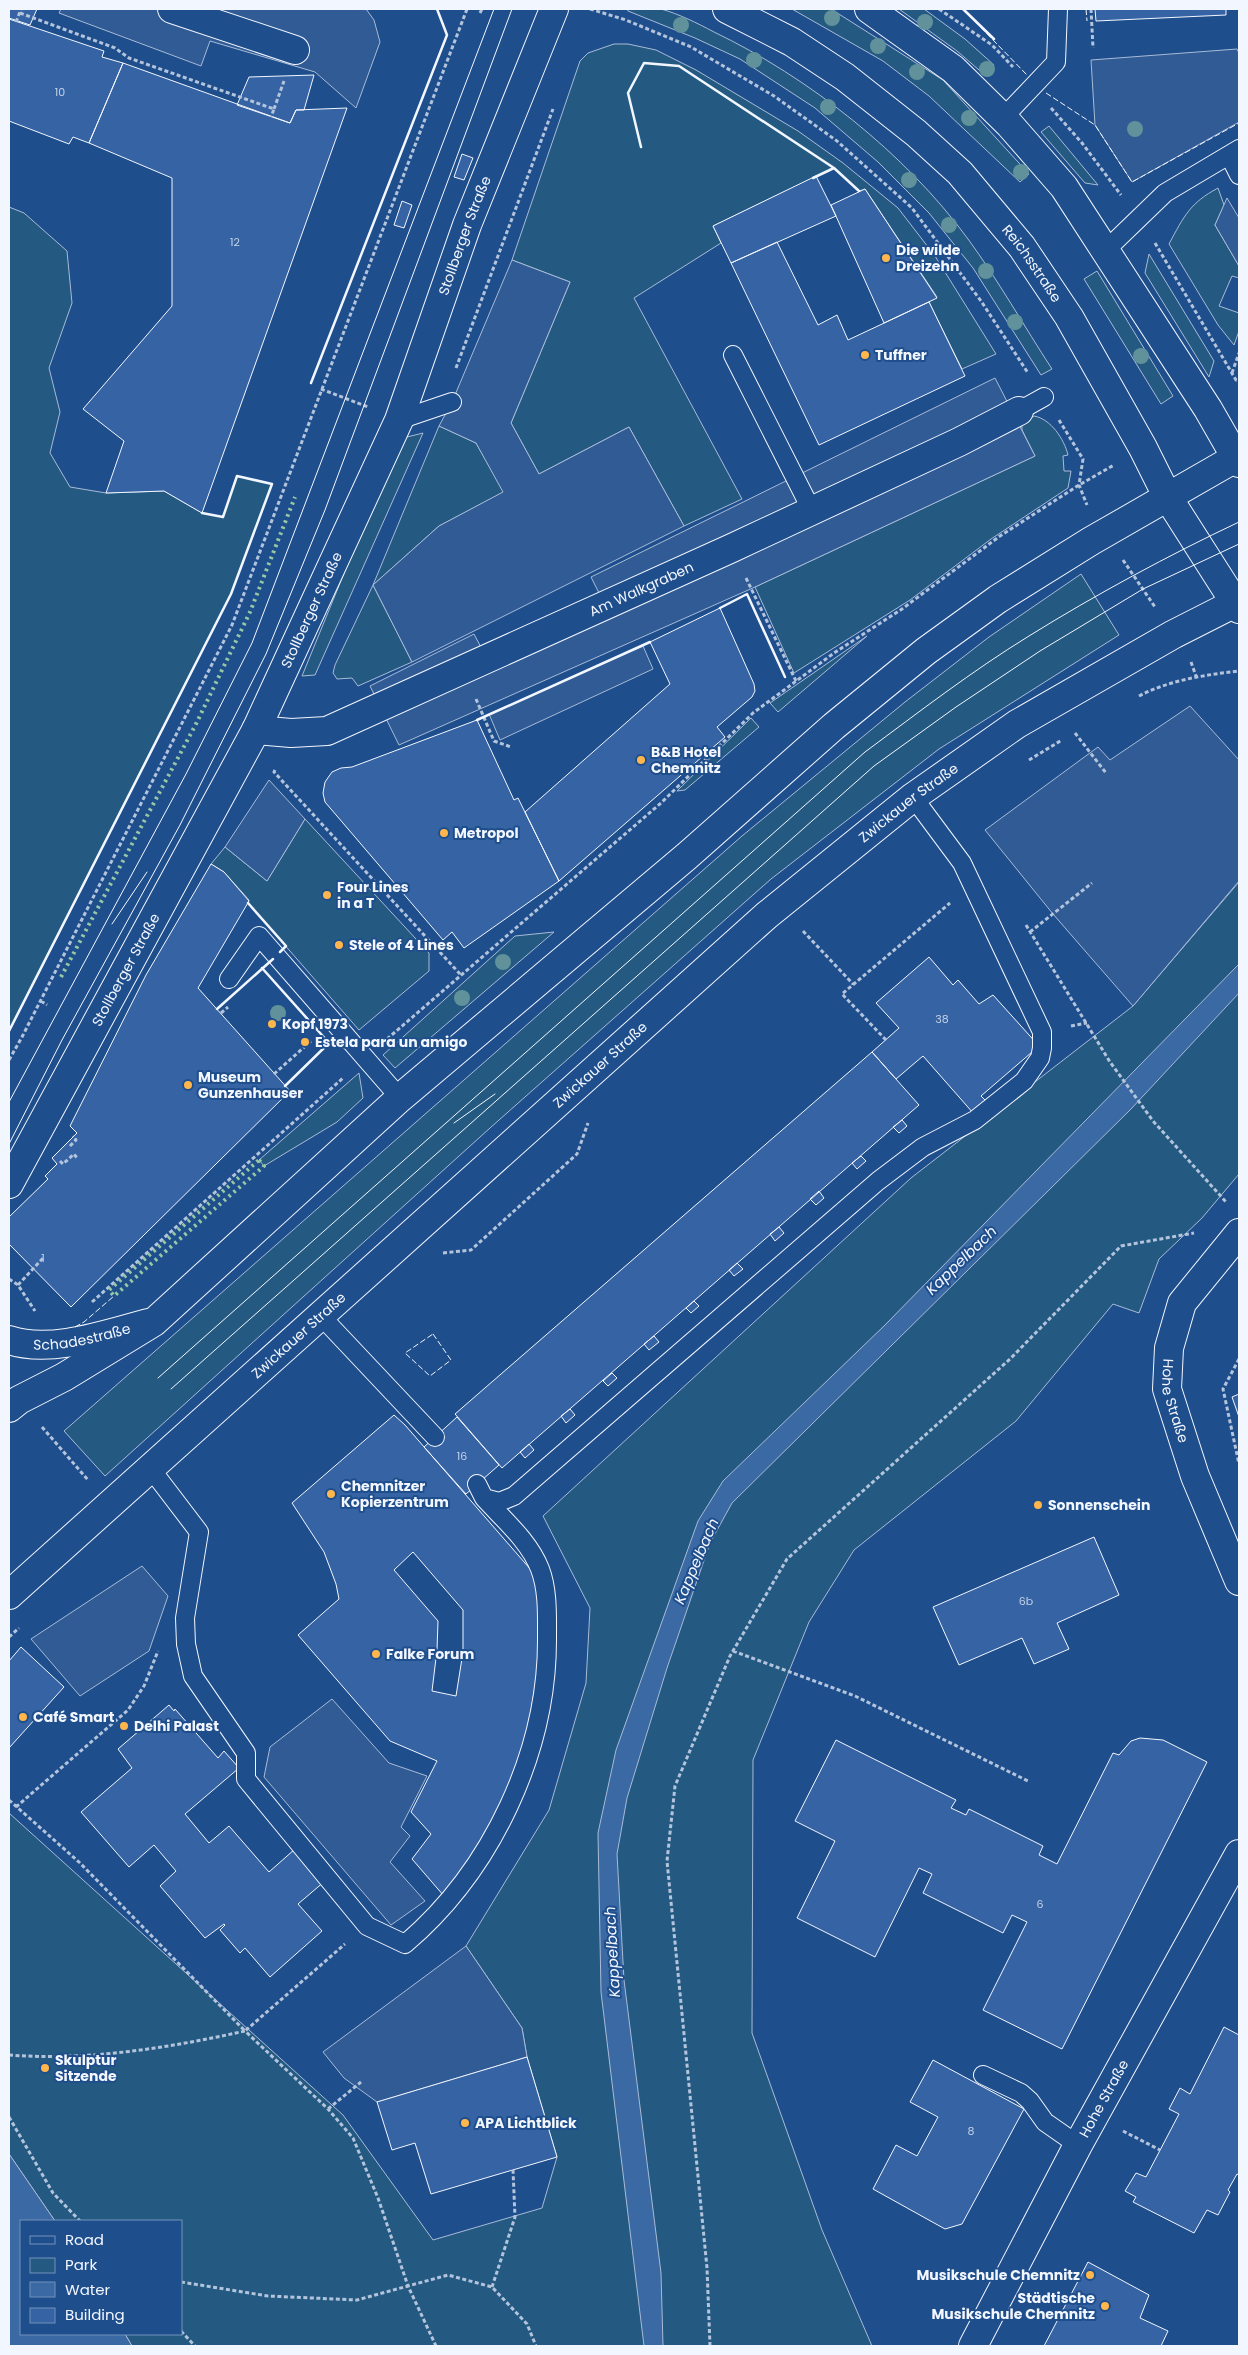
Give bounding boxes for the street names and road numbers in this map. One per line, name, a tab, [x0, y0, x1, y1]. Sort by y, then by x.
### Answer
street label: Stollberger Straße	[433, 173, 496, 298]
street label: Reichsstraße	[997, 220, 1066, 306]
street label: Stollberger Straße	[276, 548, 347, 671]
street label: Am Walkgraben	[586, 557, 697, 621]
street label: Zwickauer Straße	[854, 758, 963, 847]
street label: Stollberger Straße	[87, 909, 165, 1030]
street label: Zwickauer Straße	[548, 1017, 652, 1113]
street label: Zwickauer Straße	[247, 1287, 350, 1383]
street label: Schadestraße	[33, 1318, 133, 1355]
street label: Hohe Straße	[1157, 1358, 1194, 1446]
street label: Hohe Straße	[1074, 2056, 1134, 2141]

